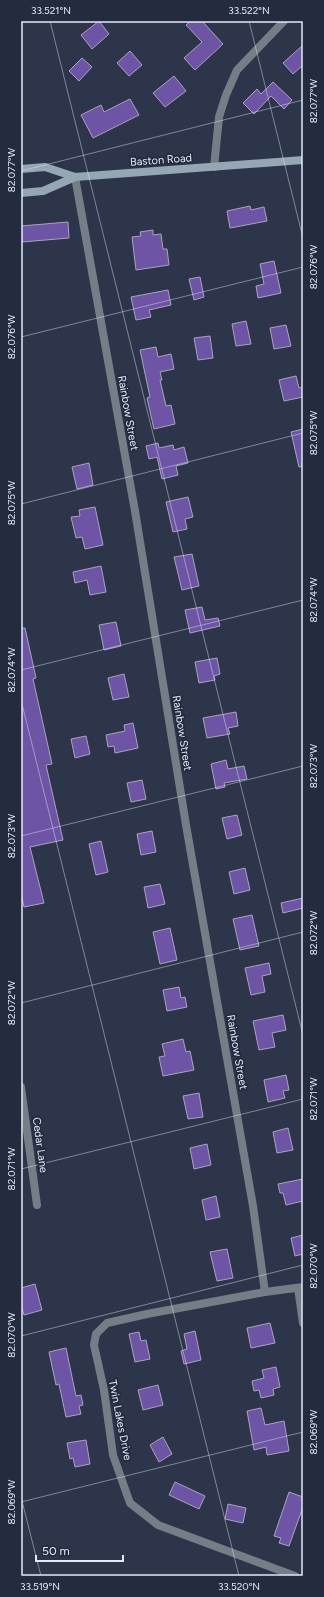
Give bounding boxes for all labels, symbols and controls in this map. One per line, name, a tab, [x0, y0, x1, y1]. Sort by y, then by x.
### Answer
text: 33.521°N	[31, 4, 71, 17]
text: 33.522°N	[228, 4, 270, 17]
text: 82.077°W	[307, 78, 320, 123]
text: 82.077°W	[5, 147, 18, 192]
street label: Baston Road	[130, 151, 192, 169]
text: 82.076°W	[307, 244, 320, 289]
text: 82.076°W	[5, 314, 18, 359]
street label: Rainbow Street	[115, 374, 141, 452]
text: 82.075°W	[307, 410, 320, 455]
text: 82.075°W	[5, 480, 18, 525]
text: 82.074°W	[307, 577, 320, 623]
text: 82.074°W	[5, 647, 18, 693]
street label: Rainbow Street	[170, 694, 194, 772]
text: 82.073°W	[307, 743, 320, 788]
text: 82.073°W	[5, 813, 18, 858]
text: 82.072°W	[307, 910, 320, 955]
text: 82.072°W	[5, 980, 18, 1025]
street label: Rainbow Street	[224, 1013, 250, 1091]
text: 82.071°W	[307, 1077, 320, 1121]
street label: Cedar Lane	[30, 1116, 50, 1174]
text: 82.071°W	[5, 1147, 18, 1191]
text: 82.070°W	[307, 1243, 320, 1289]
text: 82.070°W	[5, 1312, 18, 1358]
street label: Twin Lakes Drive	[106, 1379, 134, 1461]
text: 82.069°W	[307, 1409, 320, 1454]
text: 82.069°W	[5, 1479, 18, 1524]
scale bar	[36, 1537, 123, 1563]
text: 50 m	[42, 1544, 70, 1558]
text: 33.519°N	[20, 1580, 60, 1593]
text: 33.520°N	[218, 1580, 260, 1593]

